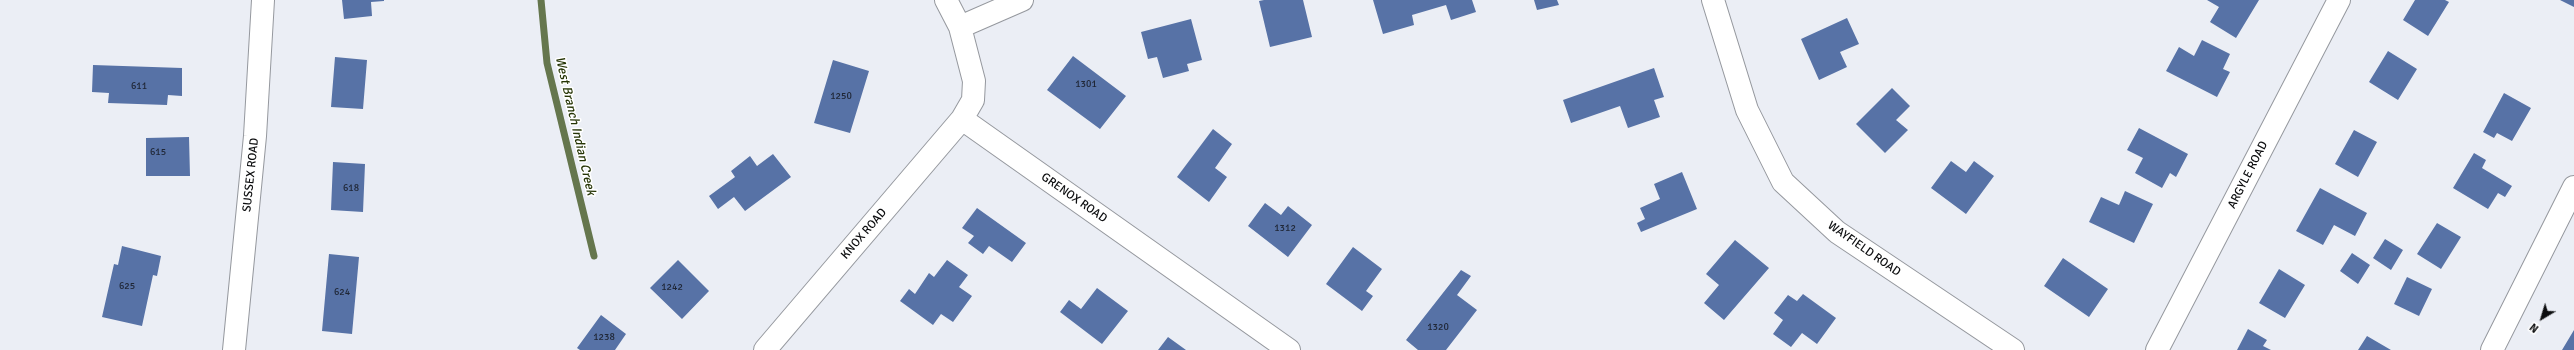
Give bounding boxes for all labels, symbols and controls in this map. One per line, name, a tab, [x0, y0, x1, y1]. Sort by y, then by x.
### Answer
water label: West Branch Indian Creek	[551, 55, 599, 197]
house number: 1301	[1075, 78, 1097, 90]
house number: 611	[131, 80, 147, 92]
house number: 1250	[830, 90, 852, 102]
street label: SUSSEX ROAD	[240, 137, 262, 213]
street label: ARGYLE ROAD	[2225, 139, 2271, 211]
house number: 615	[150, 146, 166, 158]
street label: GRENOX ROAD	[1038, 170, 1110, 226]
house number: 618	[343, 182, 359, 194]
street label: KNOX ROAD	[838, 206, 890, 262]
street label: WAYFIELD ROAD	[1825, 219, 1903, 279]
house number: 1312	[1274, 222, 1296, 234]
house number: 625	[119, 280, 135, 292]
house number: 1242	[661, 281, 683, 293]
house number: 624	[334, 286, 350, 298]
north arrow	[2522, 298, 2562, 338]
text: N	[2527, 320, 2541, 335]
house number: 1320	[1427, 321, 1449, 333]
house number: 1238	[593, 331, 615, 343]

